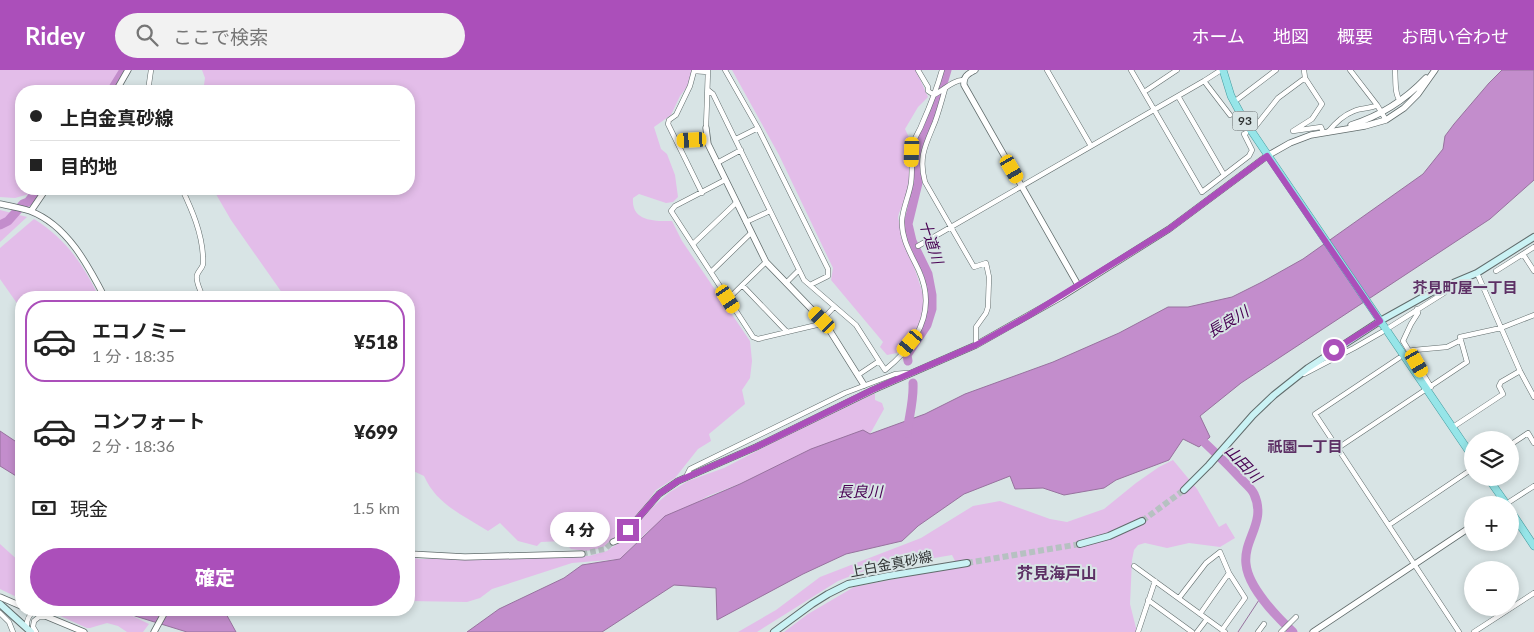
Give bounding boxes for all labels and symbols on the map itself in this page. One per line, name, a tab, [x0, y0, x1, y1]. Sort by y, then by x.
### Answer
road number: 93	[1232, 111, 1258, 130]
car	[676, 132, 707, 148]
car	[903, 137, 920, 167]
car	[998, 152, 1025, 186]
water label: 十道川	[916, 218, 948, 268]
district label: 芥見町屋一丁目	[1412, 278, 1518, 296]
car	[713, 282, 742, 316]
water label: 長良川	[1204, 301, 1253, 340]
car	[806, 304, 837, 336]
car	[894, 327, 925, 359]
route start	[1323, 339, 1345, 361]
car	[1403, 346, 1430, 380]
district label: 祇園一丁目	[1267, 437, 1343, 455]
water label: 山田川	[1222, 441, 1267, 487]
water label: 長良川	[837, 482, 884, 500]
callout: 4 分	[550, 512, 610, 548]
route end	[617, 519, 639, 541]
street label: 上白金真砂線	[848, 547, 934, 580]
district label: 芥見海戸山	[1017, 563, 1097, 582]

